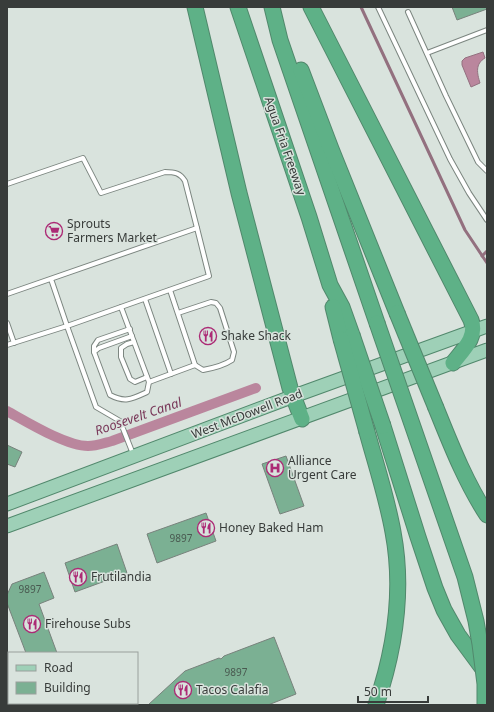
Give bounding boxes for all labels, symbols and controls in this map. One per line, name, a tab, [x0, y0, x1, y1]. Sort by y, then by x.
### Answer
street label: Agua Fria Freeway	[261, 94, 311, 198]
place label: Sprouts Farmers Market	[67, 215, 157, 246]
supermarket icon: Sprouts Farmers Market	[44, 221, 64, 241]
restaurant icon: Shake Shack	[198, 326, 218, 346]
place label: Shake Shack	[221, 327, 292, 344]
street label: West McDowell Road	[189, 385, 305, 443]
water label: Roosevelt Canal	[92, 392, 184, 439]
place label: Alliance Urgent Care	[288, 452, 357, 483]
hospital icon: Alliance Urgent Care	[265, 458, 285, 478]
restaurant icon: Honey Baked Ham	[196, 518, 216, 538]
place label: Honey Baked Ham	[219, 519, 323, 536]
house number: 9897	[170, 531, 193, 545]
restaurant icon: Frutilandia	[68, 567, 88, 587]
place label: Frutilandia	[91, 568, 151, 585]
house number: 9897	[19, 582, 42, 596]
restaurant icon: Firehouse Subs	[22, 614, 42, 634]
place label: Firehouse Subs	[45, 615, 131, 632]
legend	[8, 652, 138, 704]
text: Road	[44, 659, 73, 676]
house number: 9897	[225, 665, 248, 679]
scale bar	[358, 678, 428, 704]
text: Building	[44, 679, 91, 696]
restaurant icon: Tacos Calafia	[173, 680, 193, 700]
place label: Tacos Calafia	[196, 681, 268, 698]
text: 50 m	[364, 683, 392, 700]

